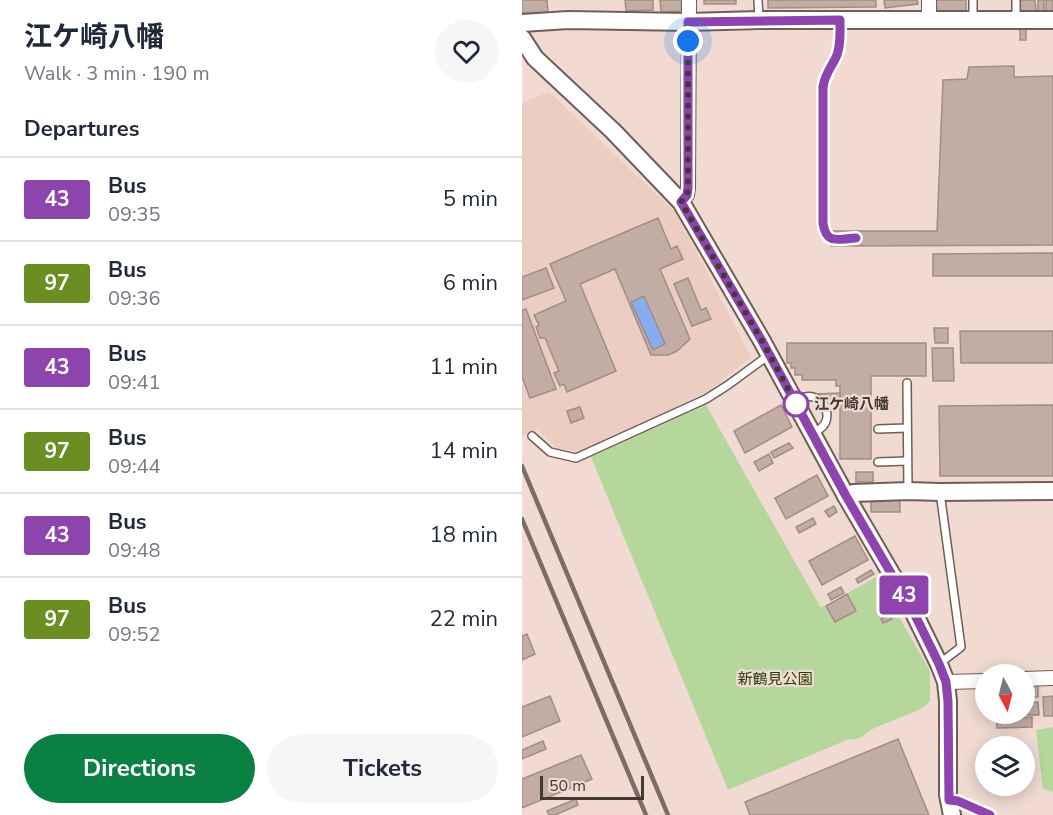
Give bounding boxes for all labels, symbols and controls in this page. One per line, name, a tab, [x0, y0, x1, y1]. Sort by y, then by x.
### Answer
text: 江ケ崎八幡	[24, 18, 164, 56]
button: heart	[435, 20, 498, 83]
your location	[673, 26, 703, 56]
text: Walk · 3 min · 190 m	[24, 60, 210, 87]
text: Departures	[24, 114, 139, 144]
text: Bus	[108, 171, 147, 201]
text: 5 min	[443, 184, 498, 214]
text: 43	[44, 185, 70, 213]
text: 09:35	[108, 201, 161, 228]
text: Bus	[108, 255, 147, 285]
text: 6 min	[443, 268, 498, 298]
text: 97	[44, 269, 70, 297]
text: 09:36	[108, 285, 161, 312]
text: Bus	[108, 339, 147, 369]
text: 11 min	[430, 352, 498, 382]
text: 43	[44, 353, 70, 381]
text: 09:41	[108, 369, 161, 396]
marker: 江ケ崎八幡	[783, 391, 809, 417]
place label: 江ケ崎八幡	[814, 394, 889, 414]
text: Bus	[108, 423, 147, 453]
text: 14 min	[430, 436, 498, 466]
text: 97	[44, 437, 70, 465]
text: 09:44	[108, 453, 161, 480]
text: Bus	[108, 507, 147, 537]
text: 18 min	[430, 520, 498, 550]
text: 43	[44, 521, 70, 549]
text: 09:48	[108, 537, 161, 564]
line badge: 43	[877, 576, 931, 614]
text: 43	[891, 581, 917, 609]
text: Bus	[108, 591, 147, 621]
text: 22 min	[430, 604, 498, 634]
text: 97	[44, 605, 70, 633]
text: 09:52	[108, 621, 161, 648]
north arrow	[975, 664, 1035, 724]
map controls	[975, 664, 1035, 796]
park label: 新鶴見公園	[737, 669, 813, 689]
button: Directions	[24, 734, 255, 803]
button: Tickets	[267, 734, 498, 803]
button: layers	[975, 736, 1035, 796]
scale bar	[540, 773, 644, 800]
text: 50 m	[549, 775, 586, 797]

